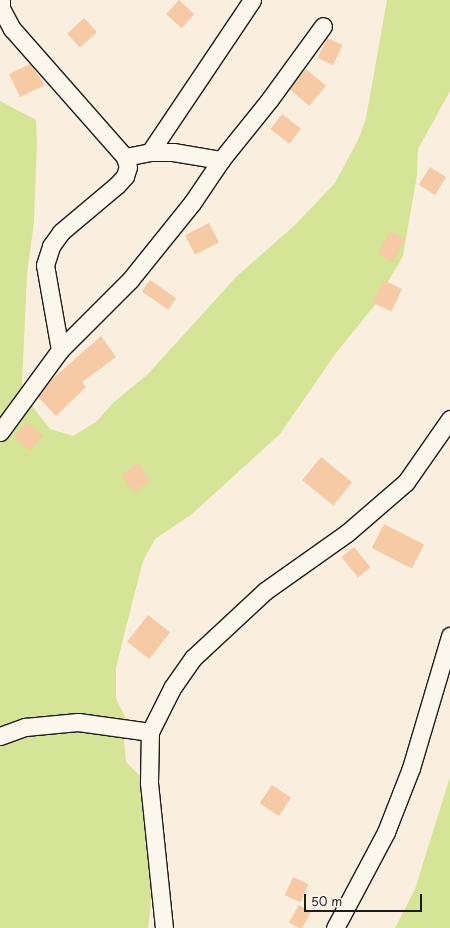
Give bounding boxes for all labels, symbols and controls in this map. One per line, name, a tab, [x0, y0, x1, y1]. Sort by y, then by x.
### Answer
scale bar	[306, 886, 424, 912]
text: 50 m	[311, 892, 342, 910]

